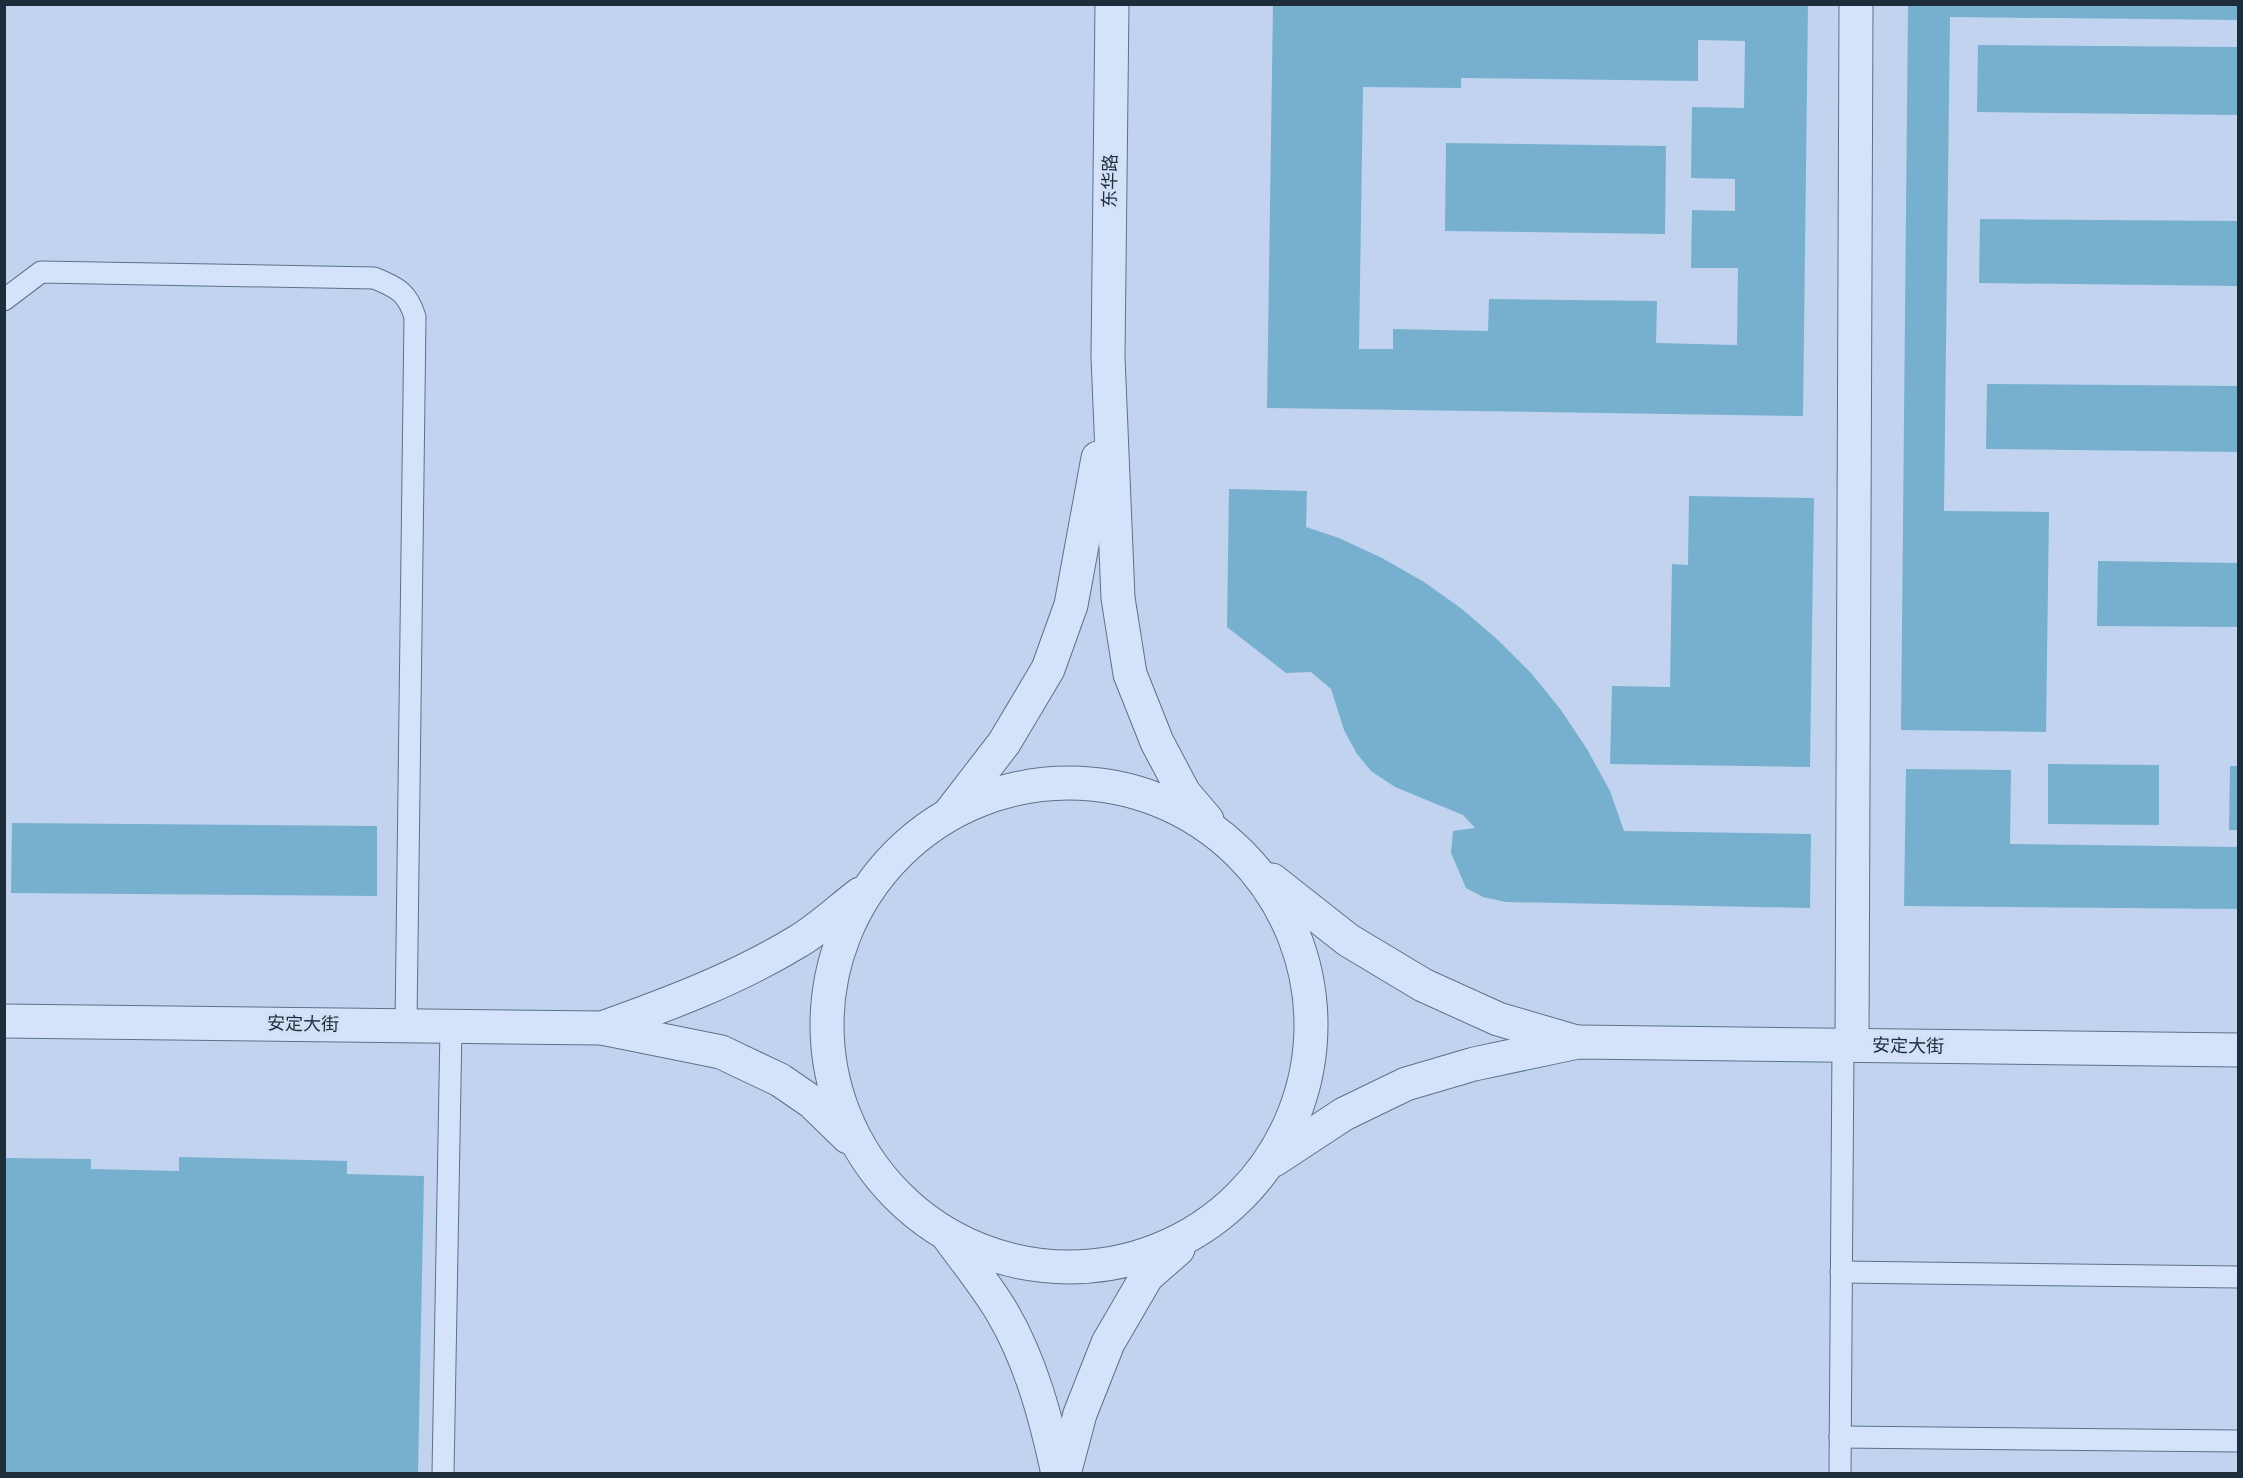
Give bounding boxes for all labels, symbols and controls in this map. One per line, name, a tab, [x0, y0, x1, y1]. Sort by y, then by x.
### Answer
street label: 东华路	[1099, 154, 1121, 208]
street label: 安定大街	[267, 1012, 339, 1036]
street label: 安定大街	[1872, 1034, 1944, 1058]

